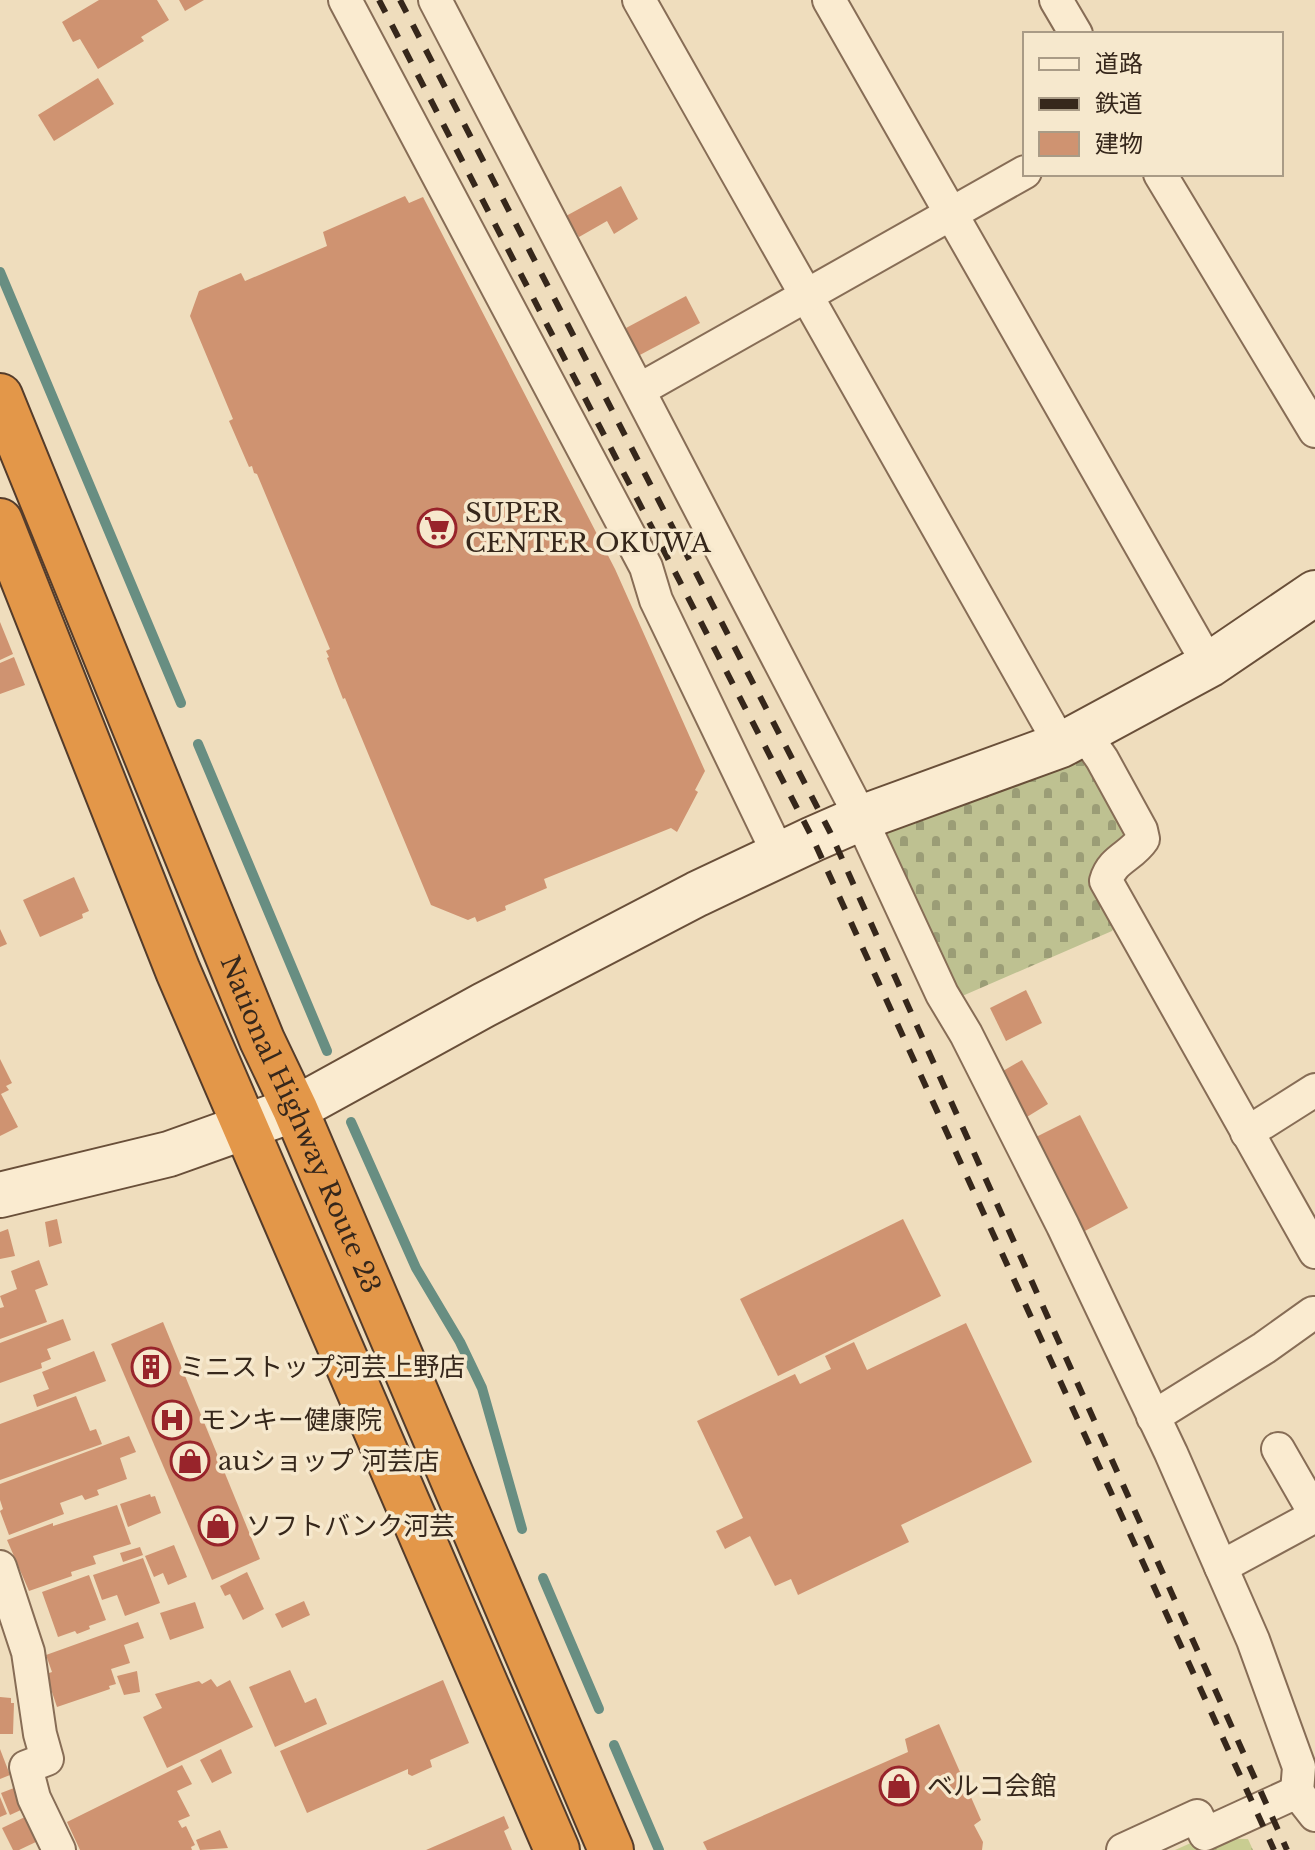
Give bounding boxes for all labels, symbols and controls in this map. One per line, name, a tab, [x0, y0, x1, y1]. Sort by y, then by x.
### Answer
legend	[1023, 32, 1283, 176]
text: 道路	[1095, 49, 1143, 78]
text: 鉄道	[1095, 89, 1143, 118]
text: 建物	[1095, 129, 1143, 158]
place label: SUPER CENTER OKUWA	[465, 497, 712, 559]
supermarket icon: SUPER CENTER OKUWA	[416, 507, 458, 549]
street label: National Highway Route 23	[213, 951, 388, 1298]
building icon: ミニストップ河芸上野店	[130, 1346, 172, 1388]
place label: ミニストップ河芸上野店	[179, 1351, 465, 1383]
hospital icon: モンキー健康院	[151, 1399, 193, 1441]
place label: モンキー健康院	[200, 1404, 382, 1436]
shop icon: auショップ 河芸店	[169, 1440, 211, 1482]
place label: auショップ 河芸店	[218, 1445, 439, 1477]
shop icon: ソフトバンク河芸	[197, 1505, 239, 1547]
place label: ソフトバンク河芸	[246, 1510, 455, 1542]
shop icon: ベルコ会館	[878, 1765, 920, 1807]
place label: ベルコ会館	[927, 1770, 1056, 1802]

